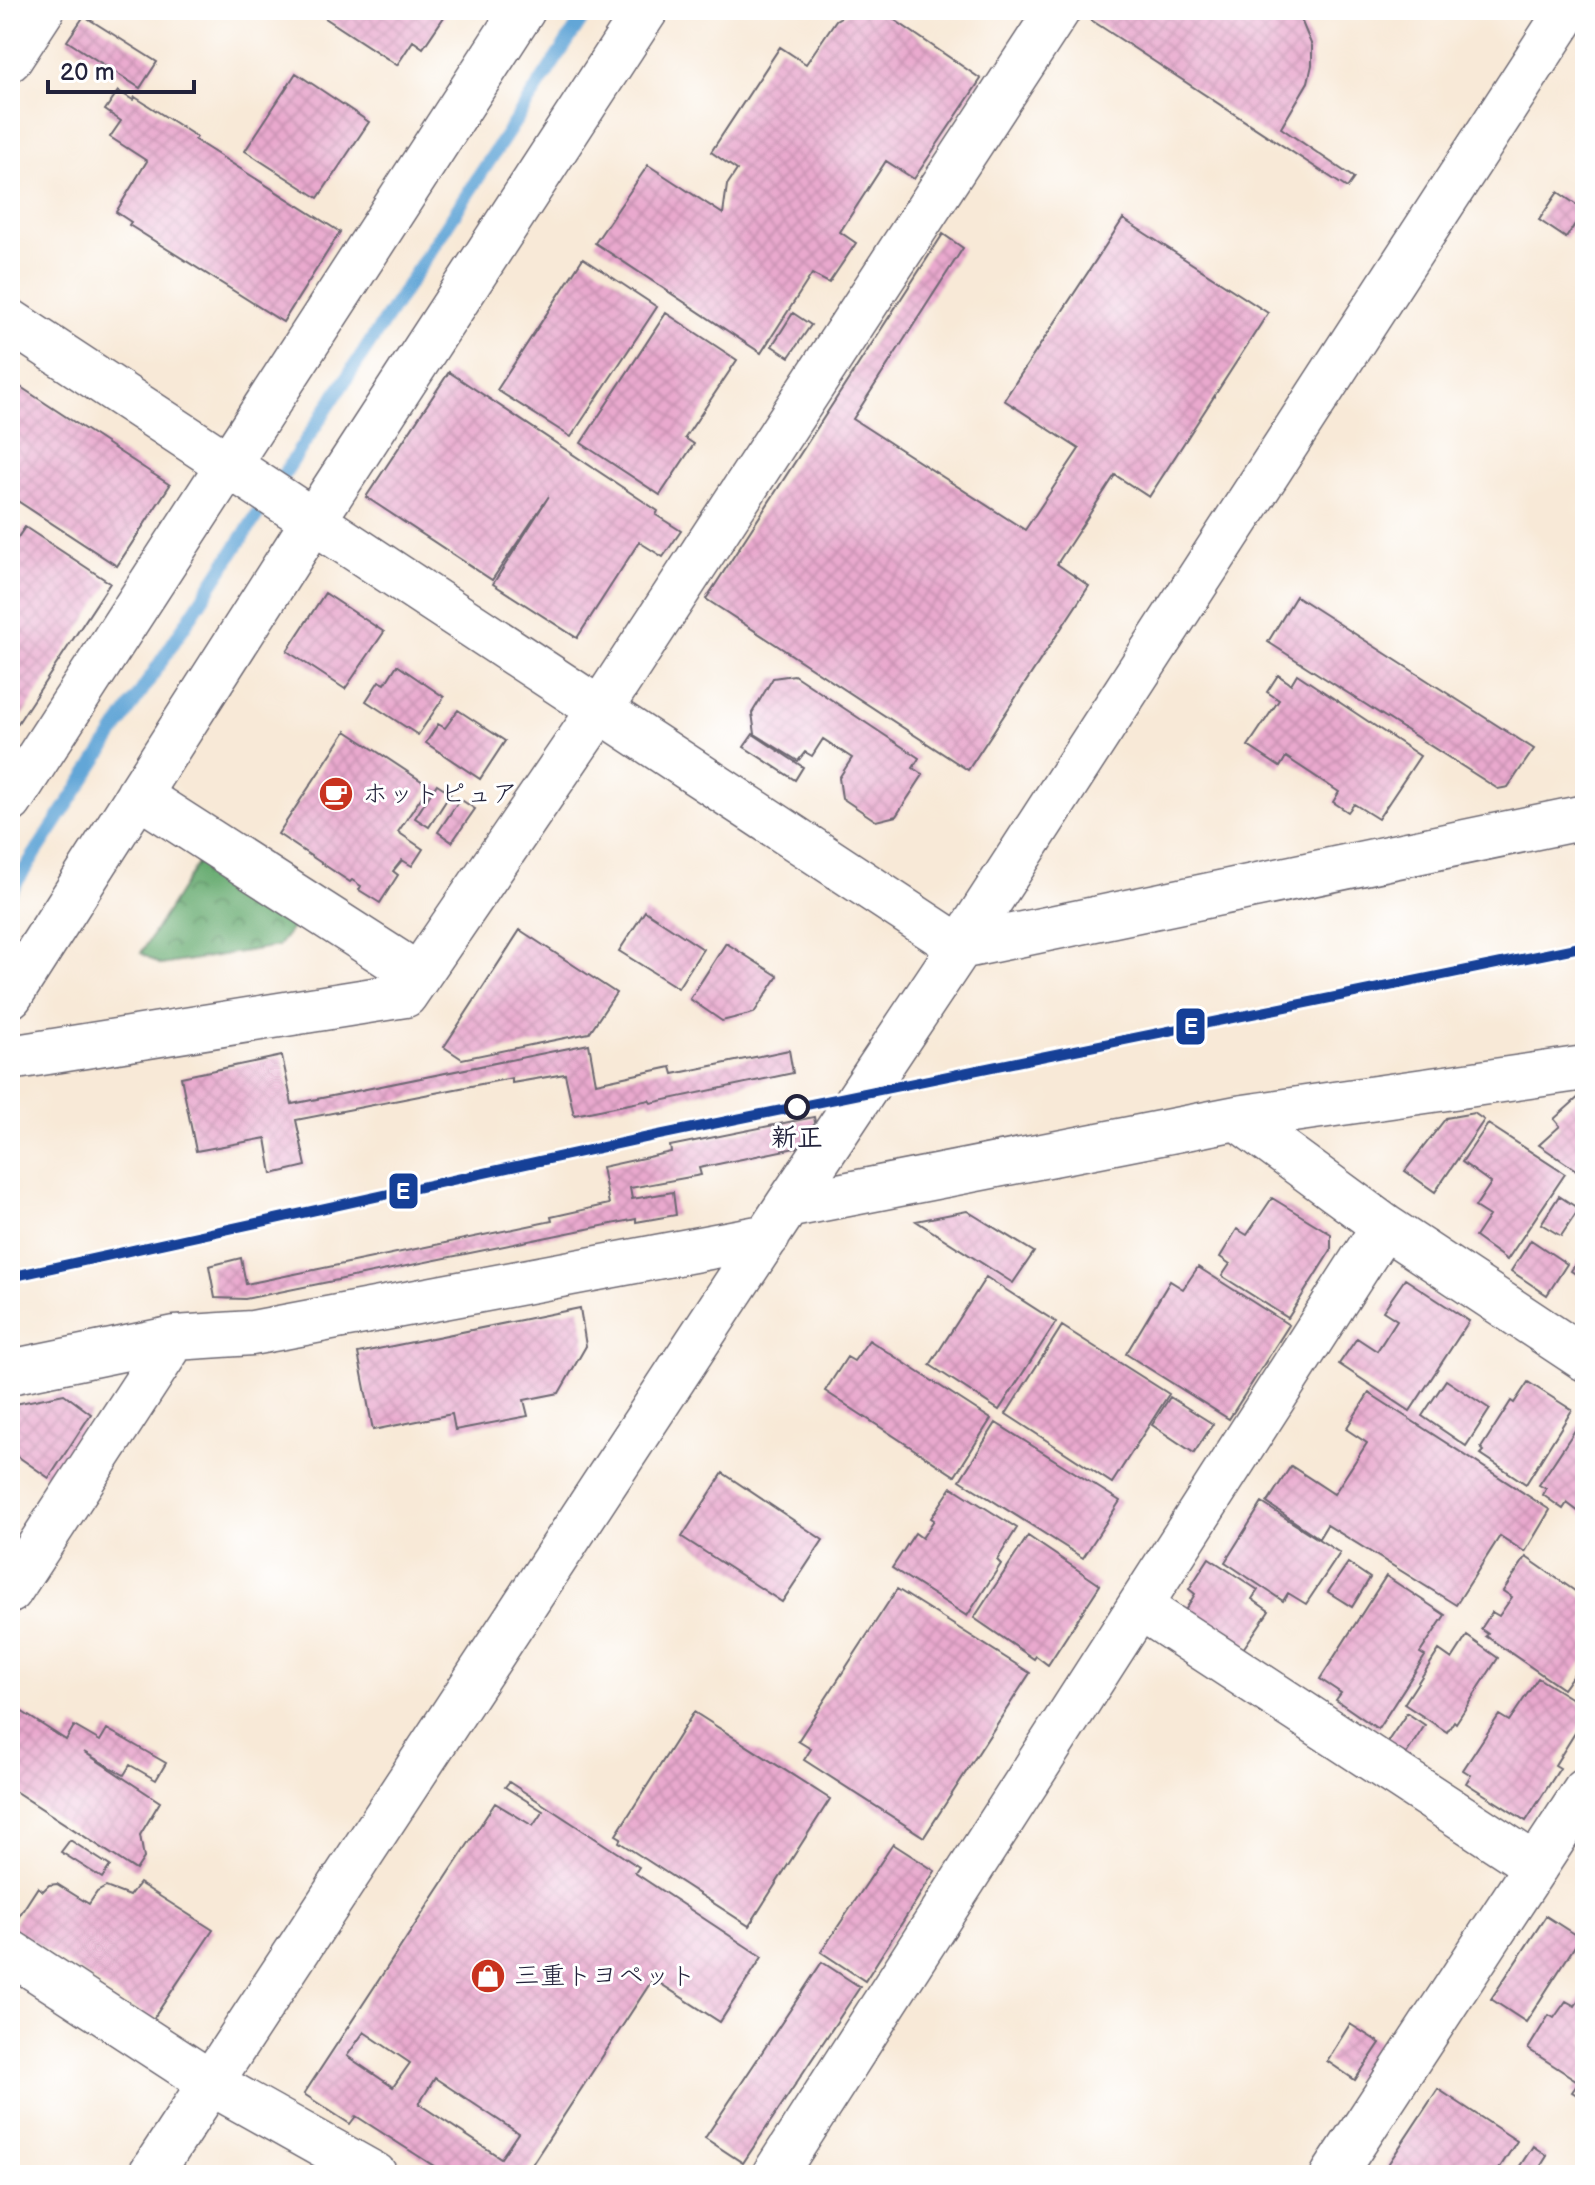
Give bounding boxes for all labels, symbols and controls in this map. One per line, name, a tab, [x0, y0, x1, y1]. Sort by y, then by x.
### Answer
scale bar	[48, 44, 194, 94]
text: 20 m	[60, 58, 115, 87]
cafe icon: ホットピュア	[317, 775, 355, 813]
place label: ホットピュア	[362, 779, 518, 810]
line badge: E	[1175, 1007, 1206, 1046]
text: E	[1184, 1014, 1198, 1041]
marker: 新正	[785, 1095, 809, 1119]
place label: 新正	[771, 1123, 823, 1154]
line badge: E	[388, 1172, 419, 1210]
text: E	[396, 1179, 410, 1206]
shop icon: 三重トヨペット	[469, 1957, 507, 1995]
place label: 三重トヨペット	[514, 1961, 696, 1992]

